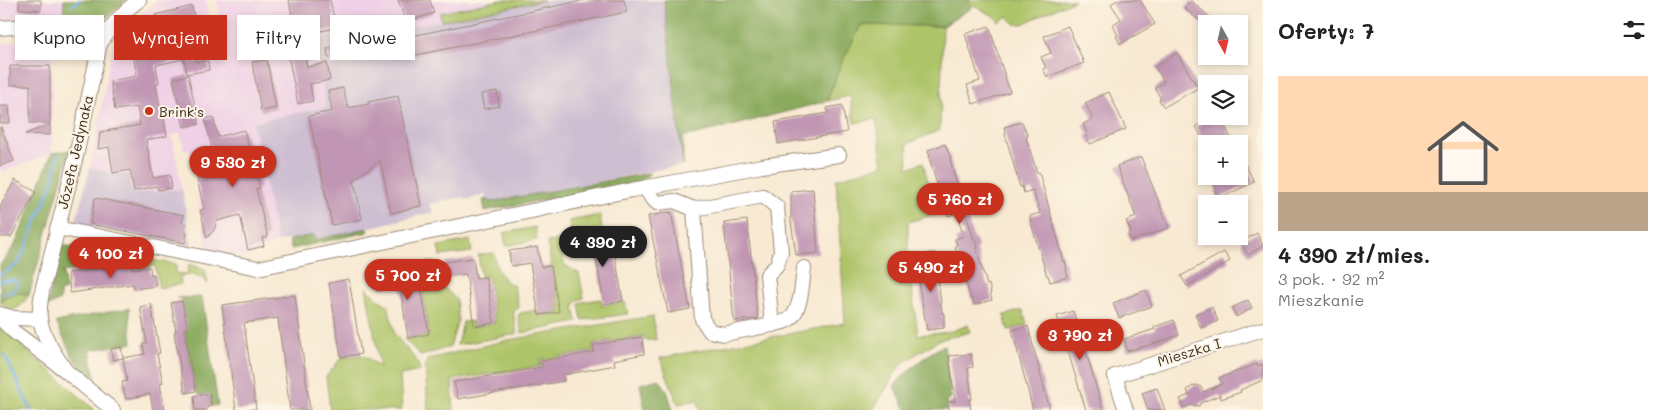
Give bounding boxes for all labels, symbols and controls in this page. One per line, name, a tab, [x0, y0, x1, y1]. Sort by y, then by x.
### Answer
chip: Kupno	[15, 15, 104, 60]
chip: Wynajem	[114, 15, 227, 60]
chip: Filtry	[237, 15, 320, 60]
chip: Nowe	[330, 15, 415, 60]
north arrow	[1198, 15, 1248, 65]
map controls	[1198, 15, 1248, 245]
icon: filters	[1620, 16, 1648, 44]
text: Oferty: 7	[1278, 17, 1374, 44]
button: layers	[1198, 75, 1248, 125]
street label: Józefa Jedynaka	[53, 93, 97, 211]
place label: Brink's	[159, 102, 204, 121]
marker: Brink's	[143, 105, 155, 117]
icon: home	[1418, 108, 1508, 198]
button: +	[1198, 135, 1248, 185]
pin: 9 530 zł	[181, 146, 285, 188]
text: 9 530 zł	[200, 151, 266, 172]
pin: 5 760 zł	[908, 182, 1012, 225]
text: 5 760 zł	[928, 188, 992, 209]
button: −	[1198, 195, 1248, 245]
pin: 4 390 zł	[551, 226, 655, 268]
text: 4 390 zł	[570, 231, 636, 252]
pin: 4 100 zł	[59, 236, 163, 279]
text: 4 390 zł/mies.	[1278, 241, 1430, 268]
text: 4 100 zł	[79, 242, 143, 263]
pin: 5 490 zł	[879, 250, 983, 293]
text: 5 490 zł	[898, 256, 964, 277]
pin: 5 700 zł	[356, 258, 460, 301]
text: 5 700 zł	[375, 264, 441, 285]
text: 3 pok. · 92 m²	[1278, 268, 1385, 289]
text: Mieszkanie	[1278, 289, 1364, 310]
pin: 3 790 zł	[1028, 318, 1132, 361]
text: 3 790 zł	[1048, 324, 1112, 345]
street label: Mieszka I	[1155, 333, 1223, 371]

